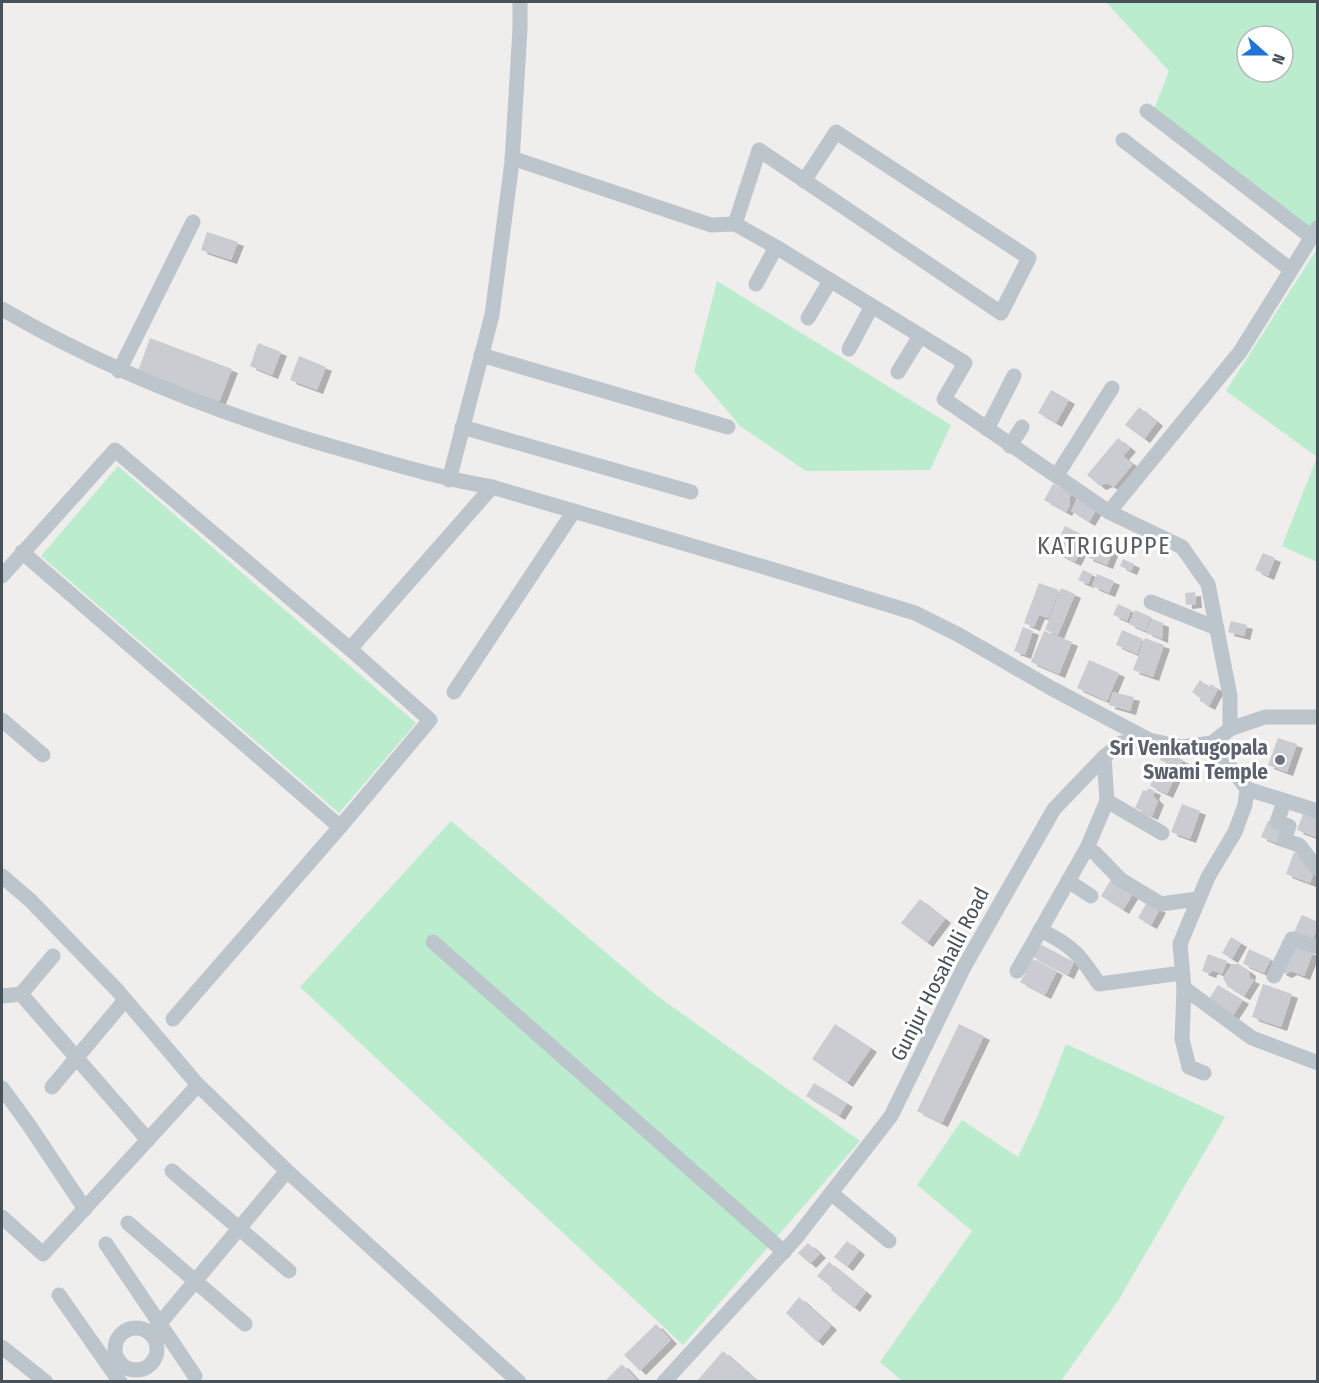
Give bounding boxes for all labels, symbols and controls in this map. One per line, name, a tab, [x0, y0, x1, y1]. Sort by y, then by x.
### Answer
north arrow	[1235, 24, 1295, 84]
text: N	[1268, 51, 1289, 67]
district label: KATRIGUPPE	[1037, 532, 1171, 560]
place label: Sri Venkatugopala Swami Temple	[1110, 735, 1268, 785]
marker: Sri Venkatugopala Swami Temple	[1273, 753, 1287, 767]
street label: Gunjur Hosahalli Road	[885, 883, 995, 1065]

